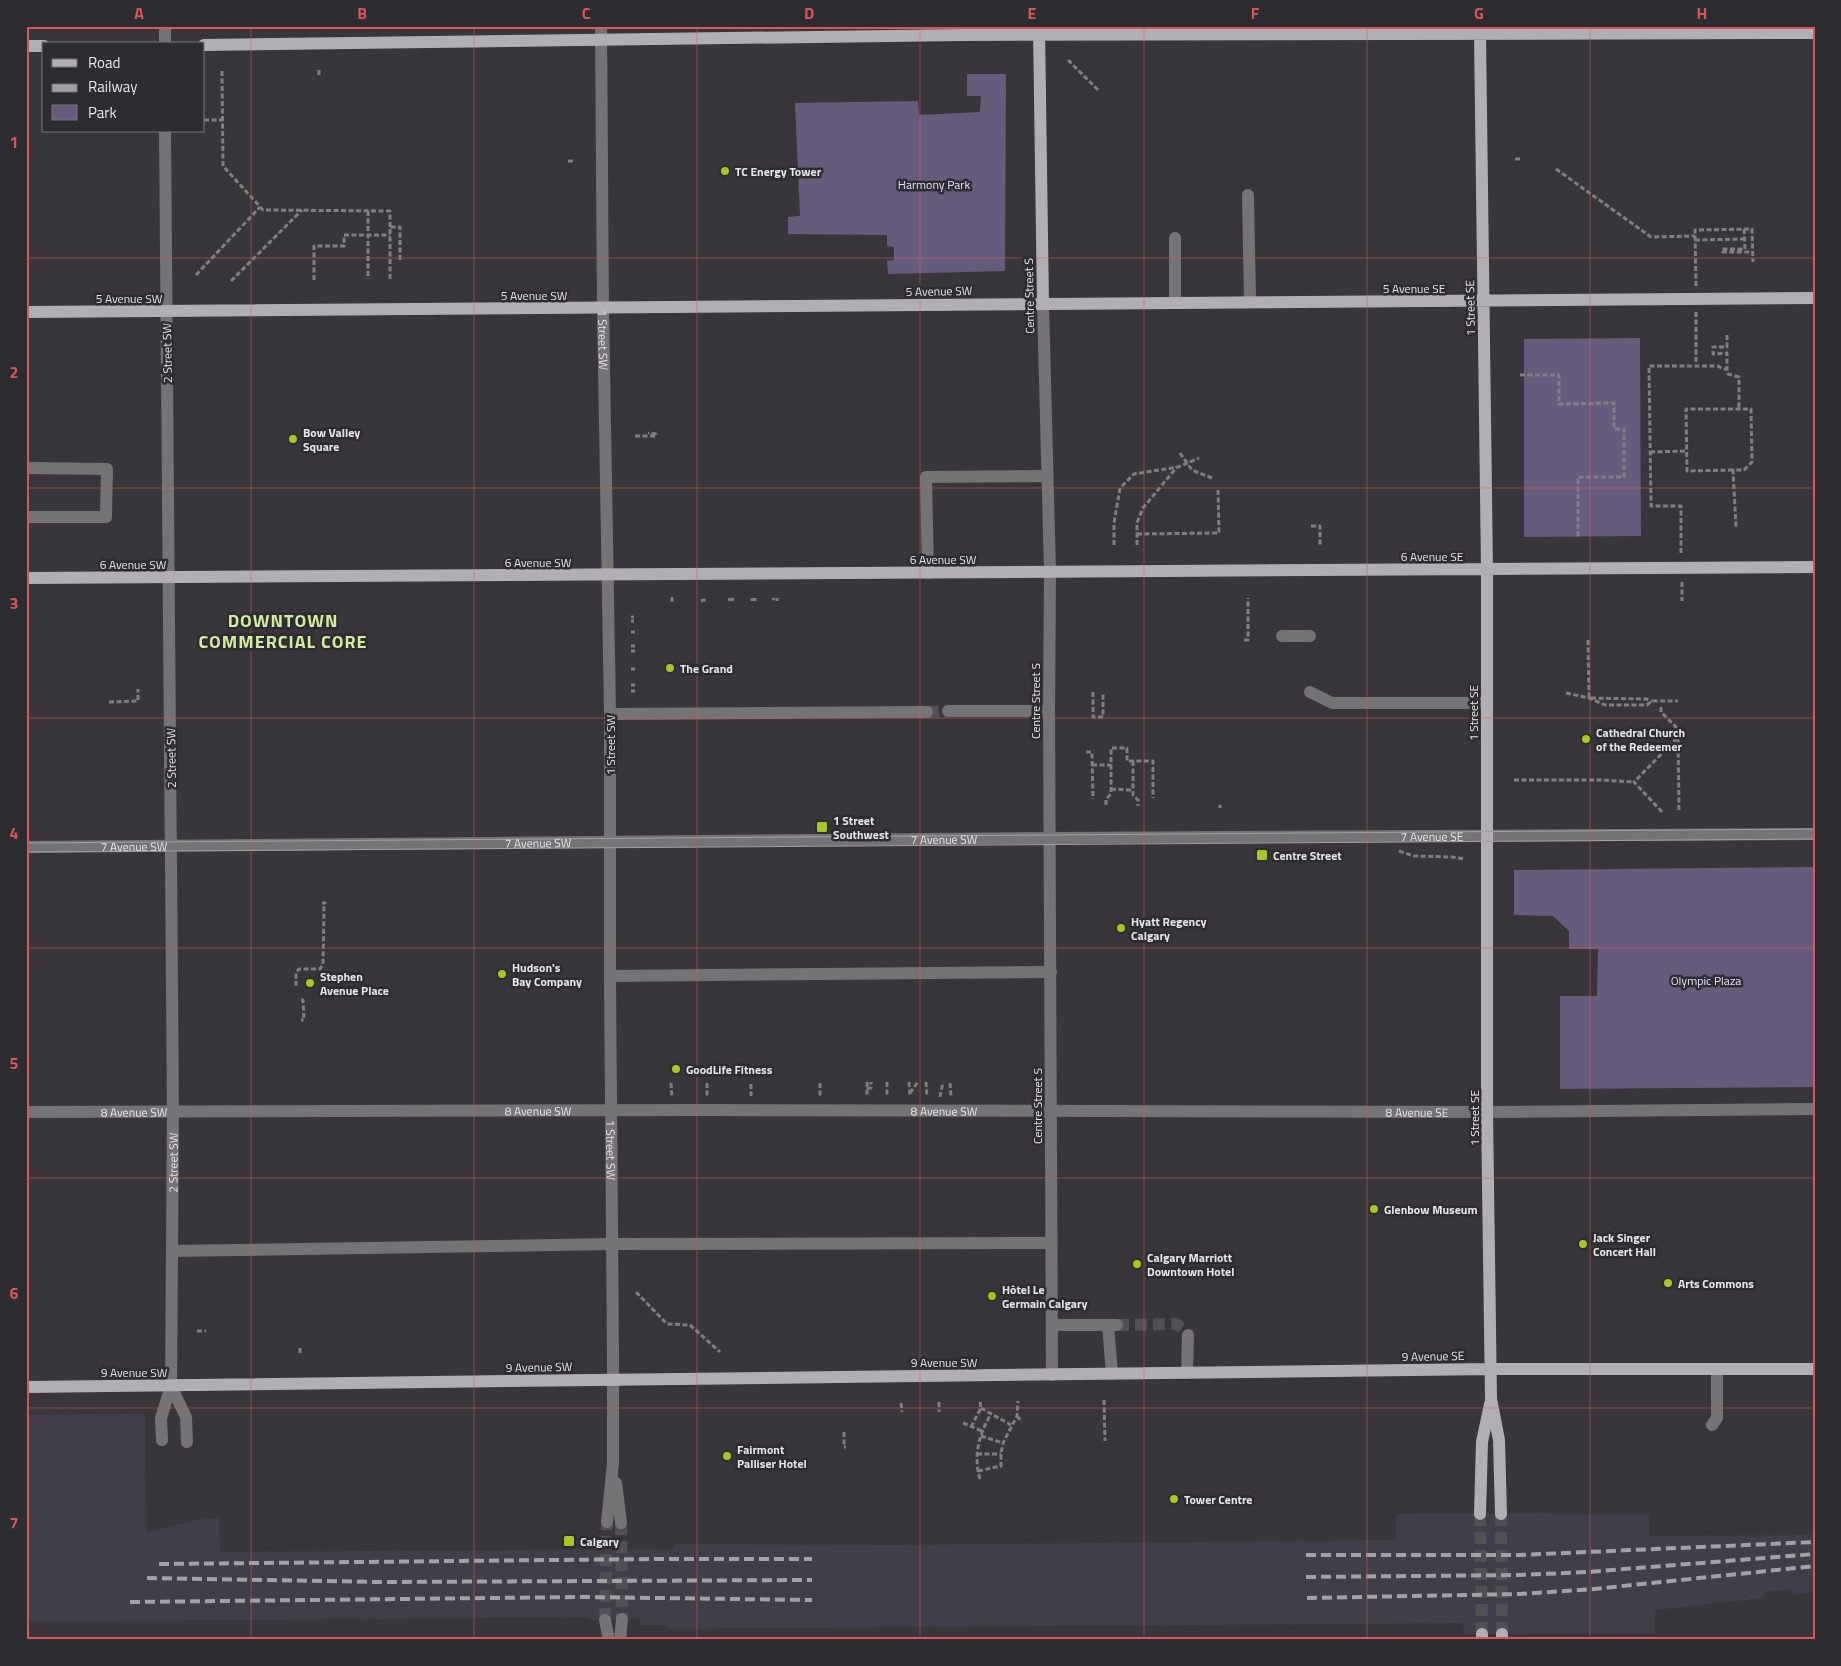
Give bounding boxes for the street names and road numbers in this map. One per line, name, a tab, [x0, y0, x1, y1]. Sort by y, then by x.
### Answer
street label: Centre Street S	[1019, 258, 1039, 334]
street label: 5 Avenue SE	[1383, 279, 1446, 298]
street label: 1 Street SE	[1460, 279, 1480, 336]
street label: 5 Avenue SW	[905, 281, 973, 301]
street label: 5 Avenue SW	[501, 286, 568, 305]
street label: 5 Avenue SW	[96, 289, 163, 308]
street label: 1 Street SW	[594, 310, 614, 371]
street label: 2 Street SW	[157, 322, 177, 383]
street label: 6 Avenue SE	[1401, 547, 1464, 566]
street label: 6 Avenue SW	[910, 550, 977, 569]
street label: 6 Avenue SW	[505, 553, 572, 572]
street label: 6 Avenue SW	[100, 555, 167, 574]
street label: Centre Street S	[1026, 663, 1045, 739]
street label: 1 Street SE	[1464, 685, 1483, 741]
street label: 1 Street SW	[601, 715, 620, 775]
street label: 2 Street SW	[161, 727, 181, 788]
street label: 7 Avenue SE	[1401, 826, 1464, 846]
street label: 7 Avenue SW	[911, 829, 978, 849]
street label: 7 Avenue SW	[505, 833, 572, 852]
street label: 7 Avenue SW	[101, 836, 168, 856]
street label: Centre Street S	[1028, 1068, 1047, 1144]
street label: 1 Street SE	[1465, 1090, 1484, 1146]
street label: 8 Avenue SW	[505, 1101, 572, 1120]
street label: 8 Avenue SW	[911, 1101, 978, 1120]
street label: 8 Avenue SW	[101, 1102, 168, 1121]
street label: 8 Avenue SE	[1386, 1102, 1449, 1121]
street label: 1 Street SW	[602, 1120, 621, 1180]
street label: 2 Street SW	[163, 1132, 182, 1193]
street label: 9 Avenue SE	[1401, 1346, 1465, 1366]
street label: 9 Avenue SW	[911, 1353, 978, 1372]
street label: 9 Avenue SW	[505, 1357, 573, 1377]
street label: 9 Avenue SW	[101, 1363, 168, 1382]

